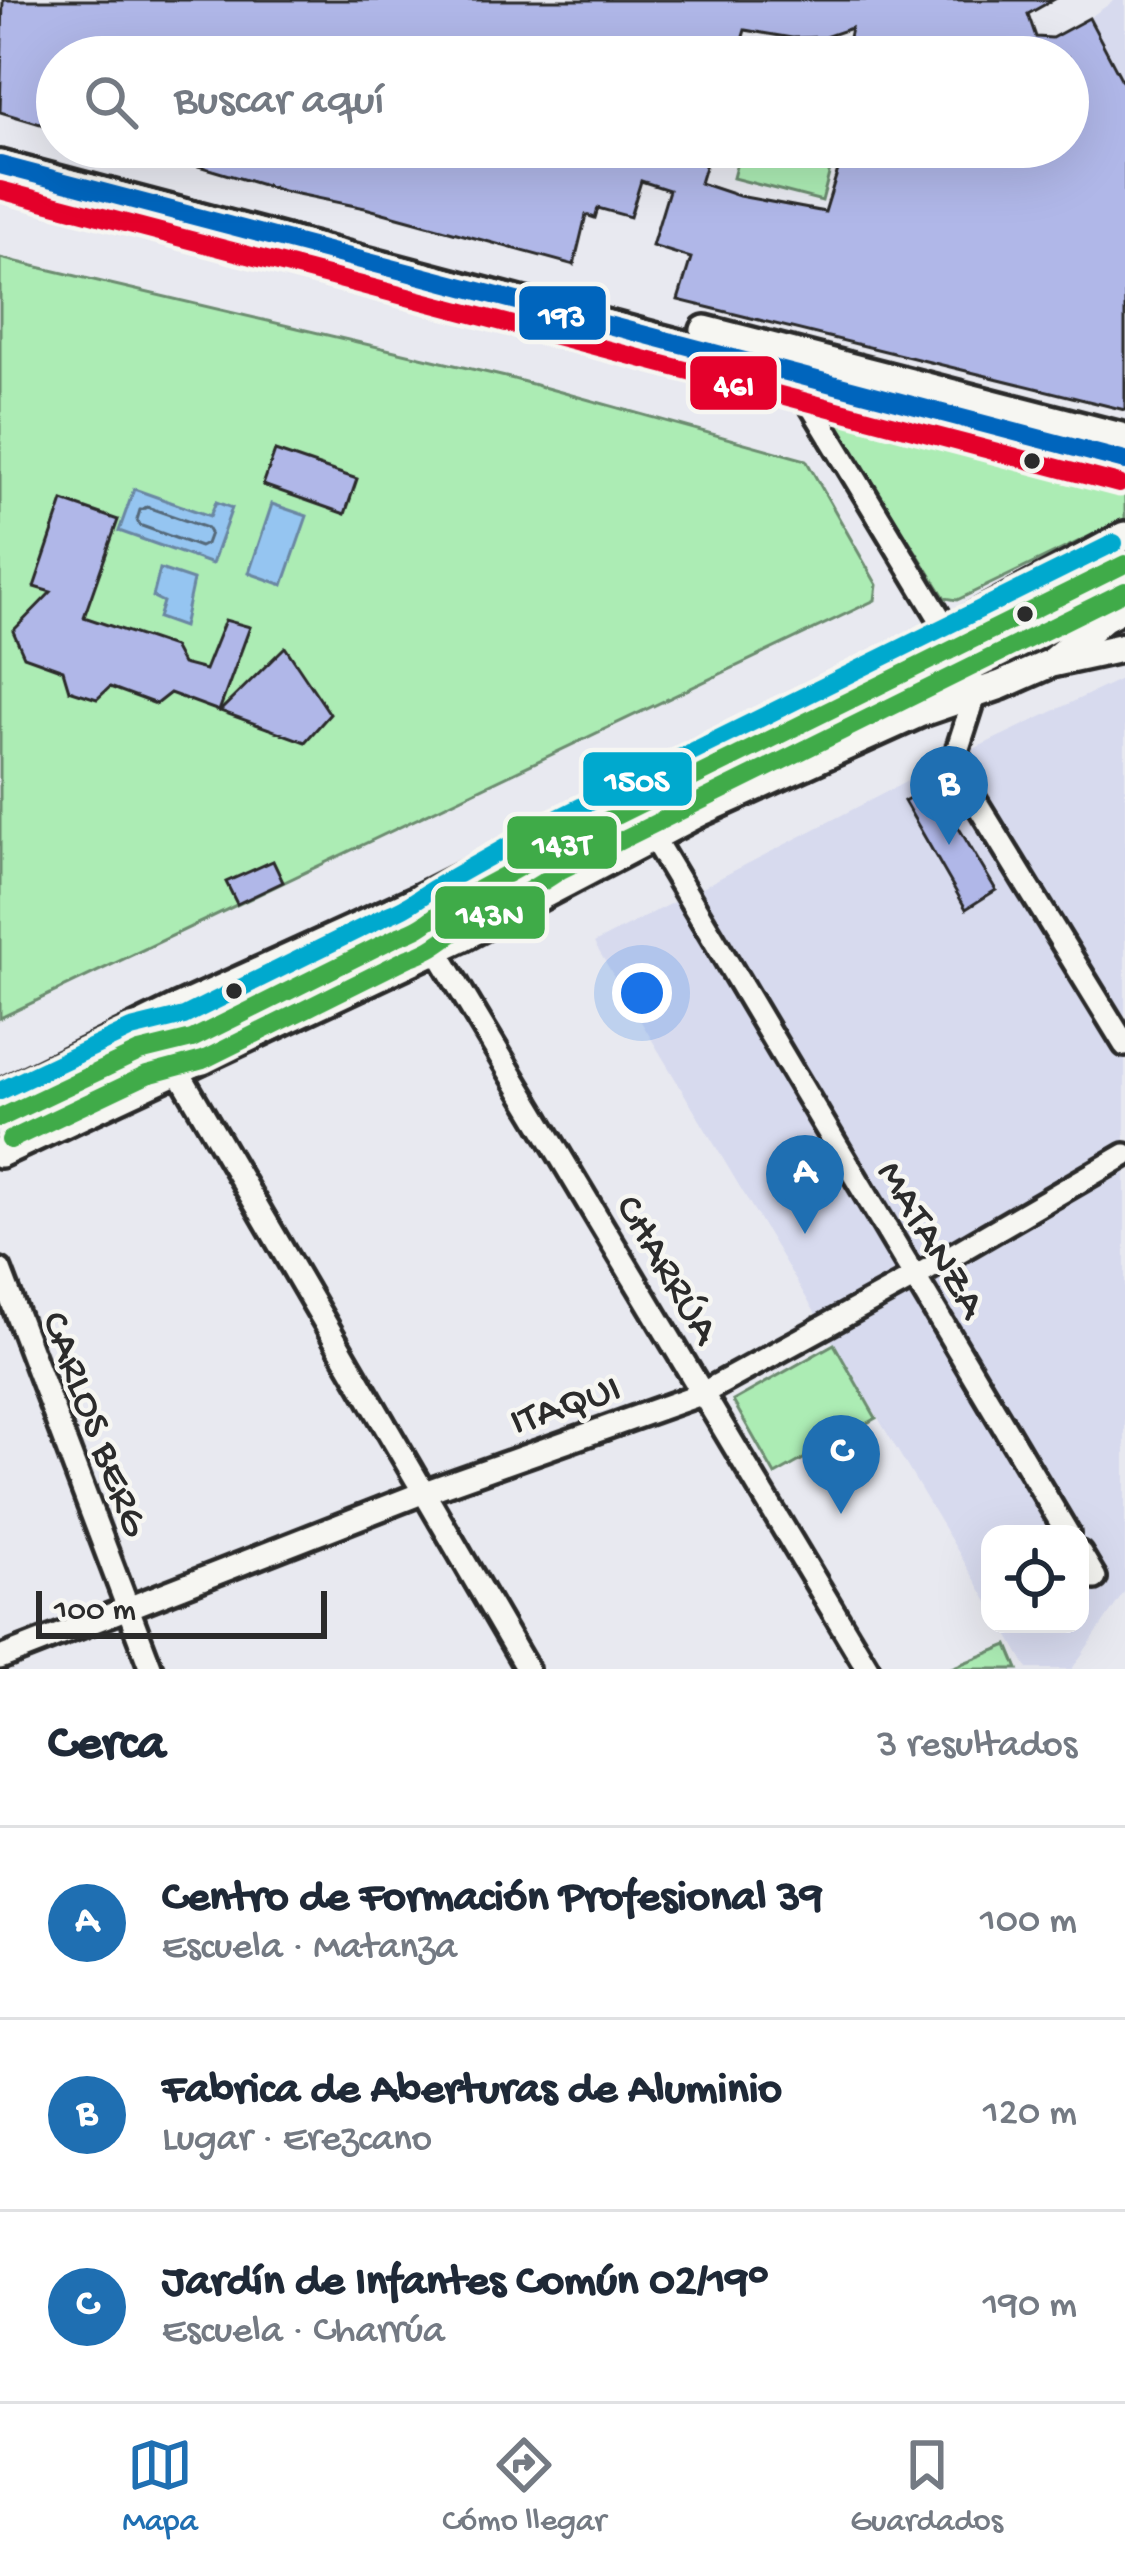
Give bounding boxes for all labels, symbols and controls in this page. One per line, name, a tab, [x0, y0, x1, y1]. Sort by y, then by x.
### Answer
search box	[36, 36, 1089, 168]
icon: search	[78, 69, 144, 135]
text: Buscar aquí	[174, 76, 384, 129]
line badge: 193	[517, 284, 608, 342]
text: 193	[538, 300, 586, 338]
line badge: 46I	[688, 354, 779, 412]
text: 46I	[713, 369, 754, 407]
unlabelled marker	[1021, 450, 1043, 472]
unlabelled marker	[1014, 603, 1036, 625]
pin: B	[910, 746, 988, 845]
line badge: 150S	[581, 750, 694, 808]
text: 150S	[604, 765, 670, 803]
line badge: 143T	[505, 814, 619, 871]
text: 143T	[532, 829, 594, 867]
line badge: 143N	[433, 884, 547, 941]
text: 143N	[455, 899, 524, 937]
your location	[612, 963, 672, 1023]
unlabelled marker	[223, 980, 245, 1002]
pin: A	[766, 1135, 844, 1234]
street label: MATANZA	[863, 1154, 996, 1330]
street label: CHARRÚA	[601, 1188, 729, 1356]
street label: CARLOS BERG	[27, 1306, 158, 1545]
street label: ITAQUI	[505, 1366, 628, 1450]
pin: C	[802, 1415, 880, 1514]
map controls	[981, 1525, 1089, 1633]
button: locate	[981, 1525, 1089, 1633]
scale bar	[36, 1585, 327, 1638]
text: 100 m	[54, 1593, 136, 1631]
text: Cerca	[48, 1717, 166, 1777]
text: 3 resultados	[877, 1724, 1077, 1770]
text: Centro de Formación Profesional 39	[162, 1873, 823, 1926]
text: A	[75, 1900, 99, 1946]
text: 100 m	[980, 1900, 1077, 1946]
text: Escuela · Matanza	[162, 1926, 457, 1972]
text: Fabrica de Aberturas de Aluminio	[162, 2065, 782, 2118]
text: B	[77, 2092, 97, 2138]
text: 120 m	[983, 2092, 1077, 2138]
text: Lugar · Erezcano	[162, 2118, 432, 2164]
text: Jardín de Infantes Común 02/19°	[162, 2257, 769, 2310]
text: C	[76, 2284, 98, 2330]
text: 190 m	[983, 2284, 1077, 2330]
text: Escuela · Charrúa	[162, 2310, 445, 2356]
tab: Mapa	[122, 2432, 198, 2542]
tab: Cómo llegar	[442, 2432, 606, 2542]
tab: Guardados	[850, 2432, 1003, 2542]

